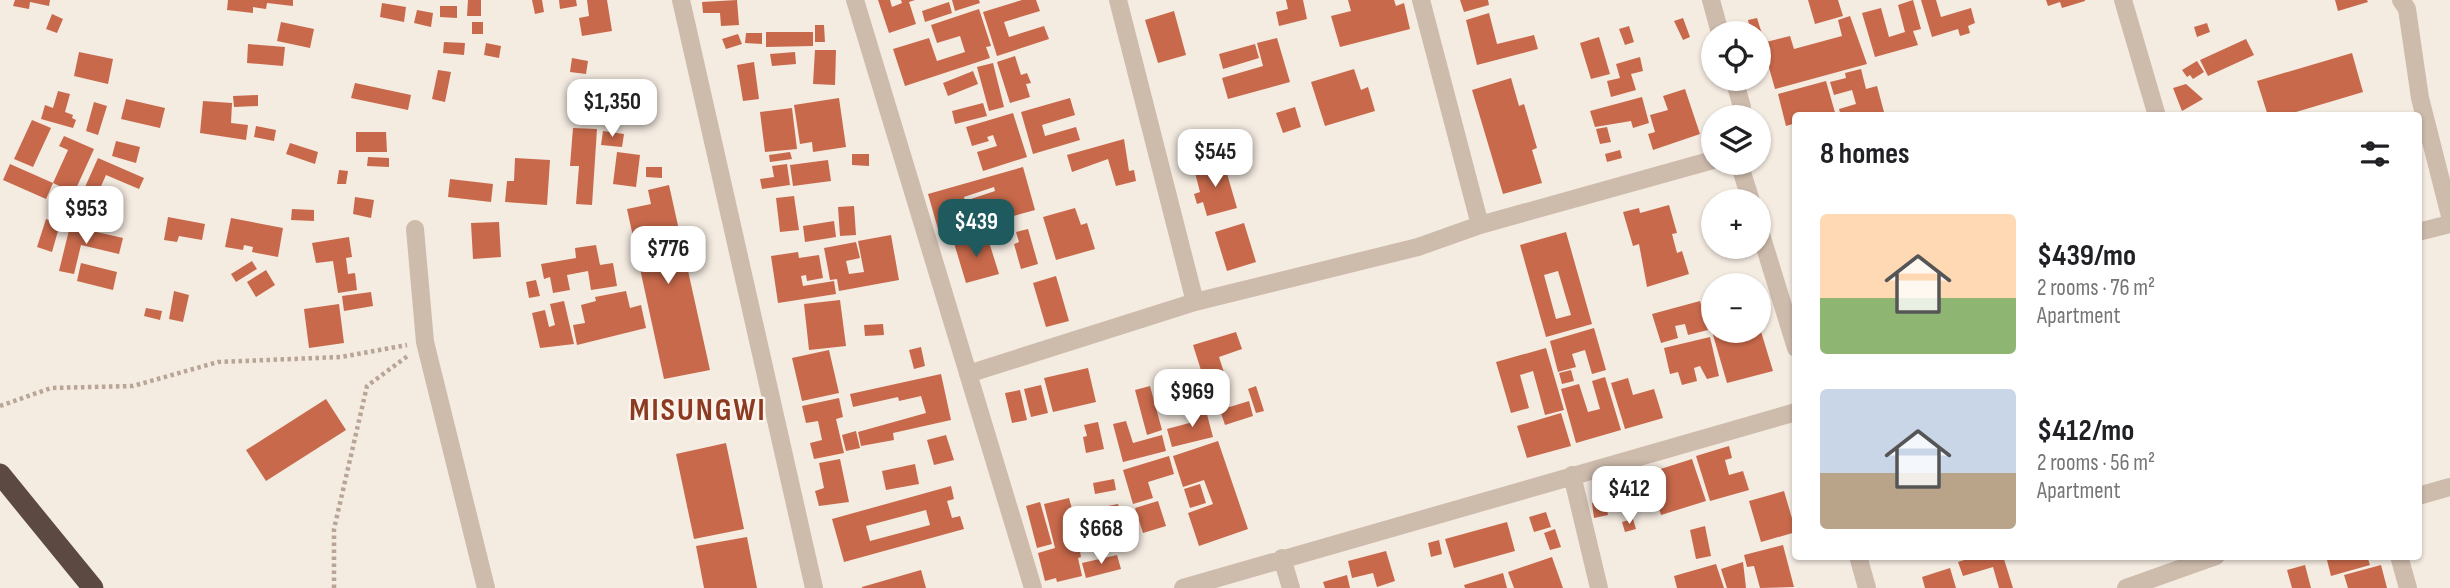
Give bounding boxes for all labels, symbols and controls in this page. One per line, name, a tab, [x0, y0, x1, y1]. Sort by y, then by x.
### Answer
map controls	[1701, 21, 1771, 343]
button: locate	[1701, 21, 1771, 91]
pin: $1,350	[555, 80, 669, 139]
text: $1,350	[583, 88, 641, 116]
button: layers	[1701, 105, 1771, 175]
pin: $545	[1174, 130, 1256, 189]
icon: filters	[2356, 135, 2394, 173]
text: 8 homes	[1820, 136, 1909, 172]
text: $545	[1194, 138, 1236, 166]
pin: $953	[45, 187, 127, 246]
button: +	[1701, 189, 1771, 259]
text: $953	[64, 195, 108, 223]
pin: $439	[935, 200, 1017, 259]
text: $439	[954, 208, 998, 236]
pin: $776	[627, 226, 709, 286]
text: $776	[647, 235, 689, 263]
text: $439/mo	[2037, 238, 2136, 274]
icon: home	[1876, 242, 1960, 326]
button: −	[1701, 273, 1771, 343]
text: 2 rooms · 76 m²	[2037, 274, 2155, 302]
text: Apartment	[2037, 302, 2121, 330]
pin: $969	[1151, 370, 1233, 429]
text: $969	[1170, 378, 1214, 406]
district label: MISUNGWI	[629, 391, 767, 430]
text: $412/mo	[2037, 413, 2134, 449]
icon: home	[1876, 417, 1960, 501]
text: 2 rooms · 56 m²	[2037, 449, 2155, 477]
pin: $412	[1588, 466, 1670, 526]
text: $412	[1608, 475, 1650, 503]
text: Apartment	[2037, 477, 2121, 505]
pin: $668	[1060, 506, 1142, 566]
text: $668	[1079, 515, 1123, 543]

